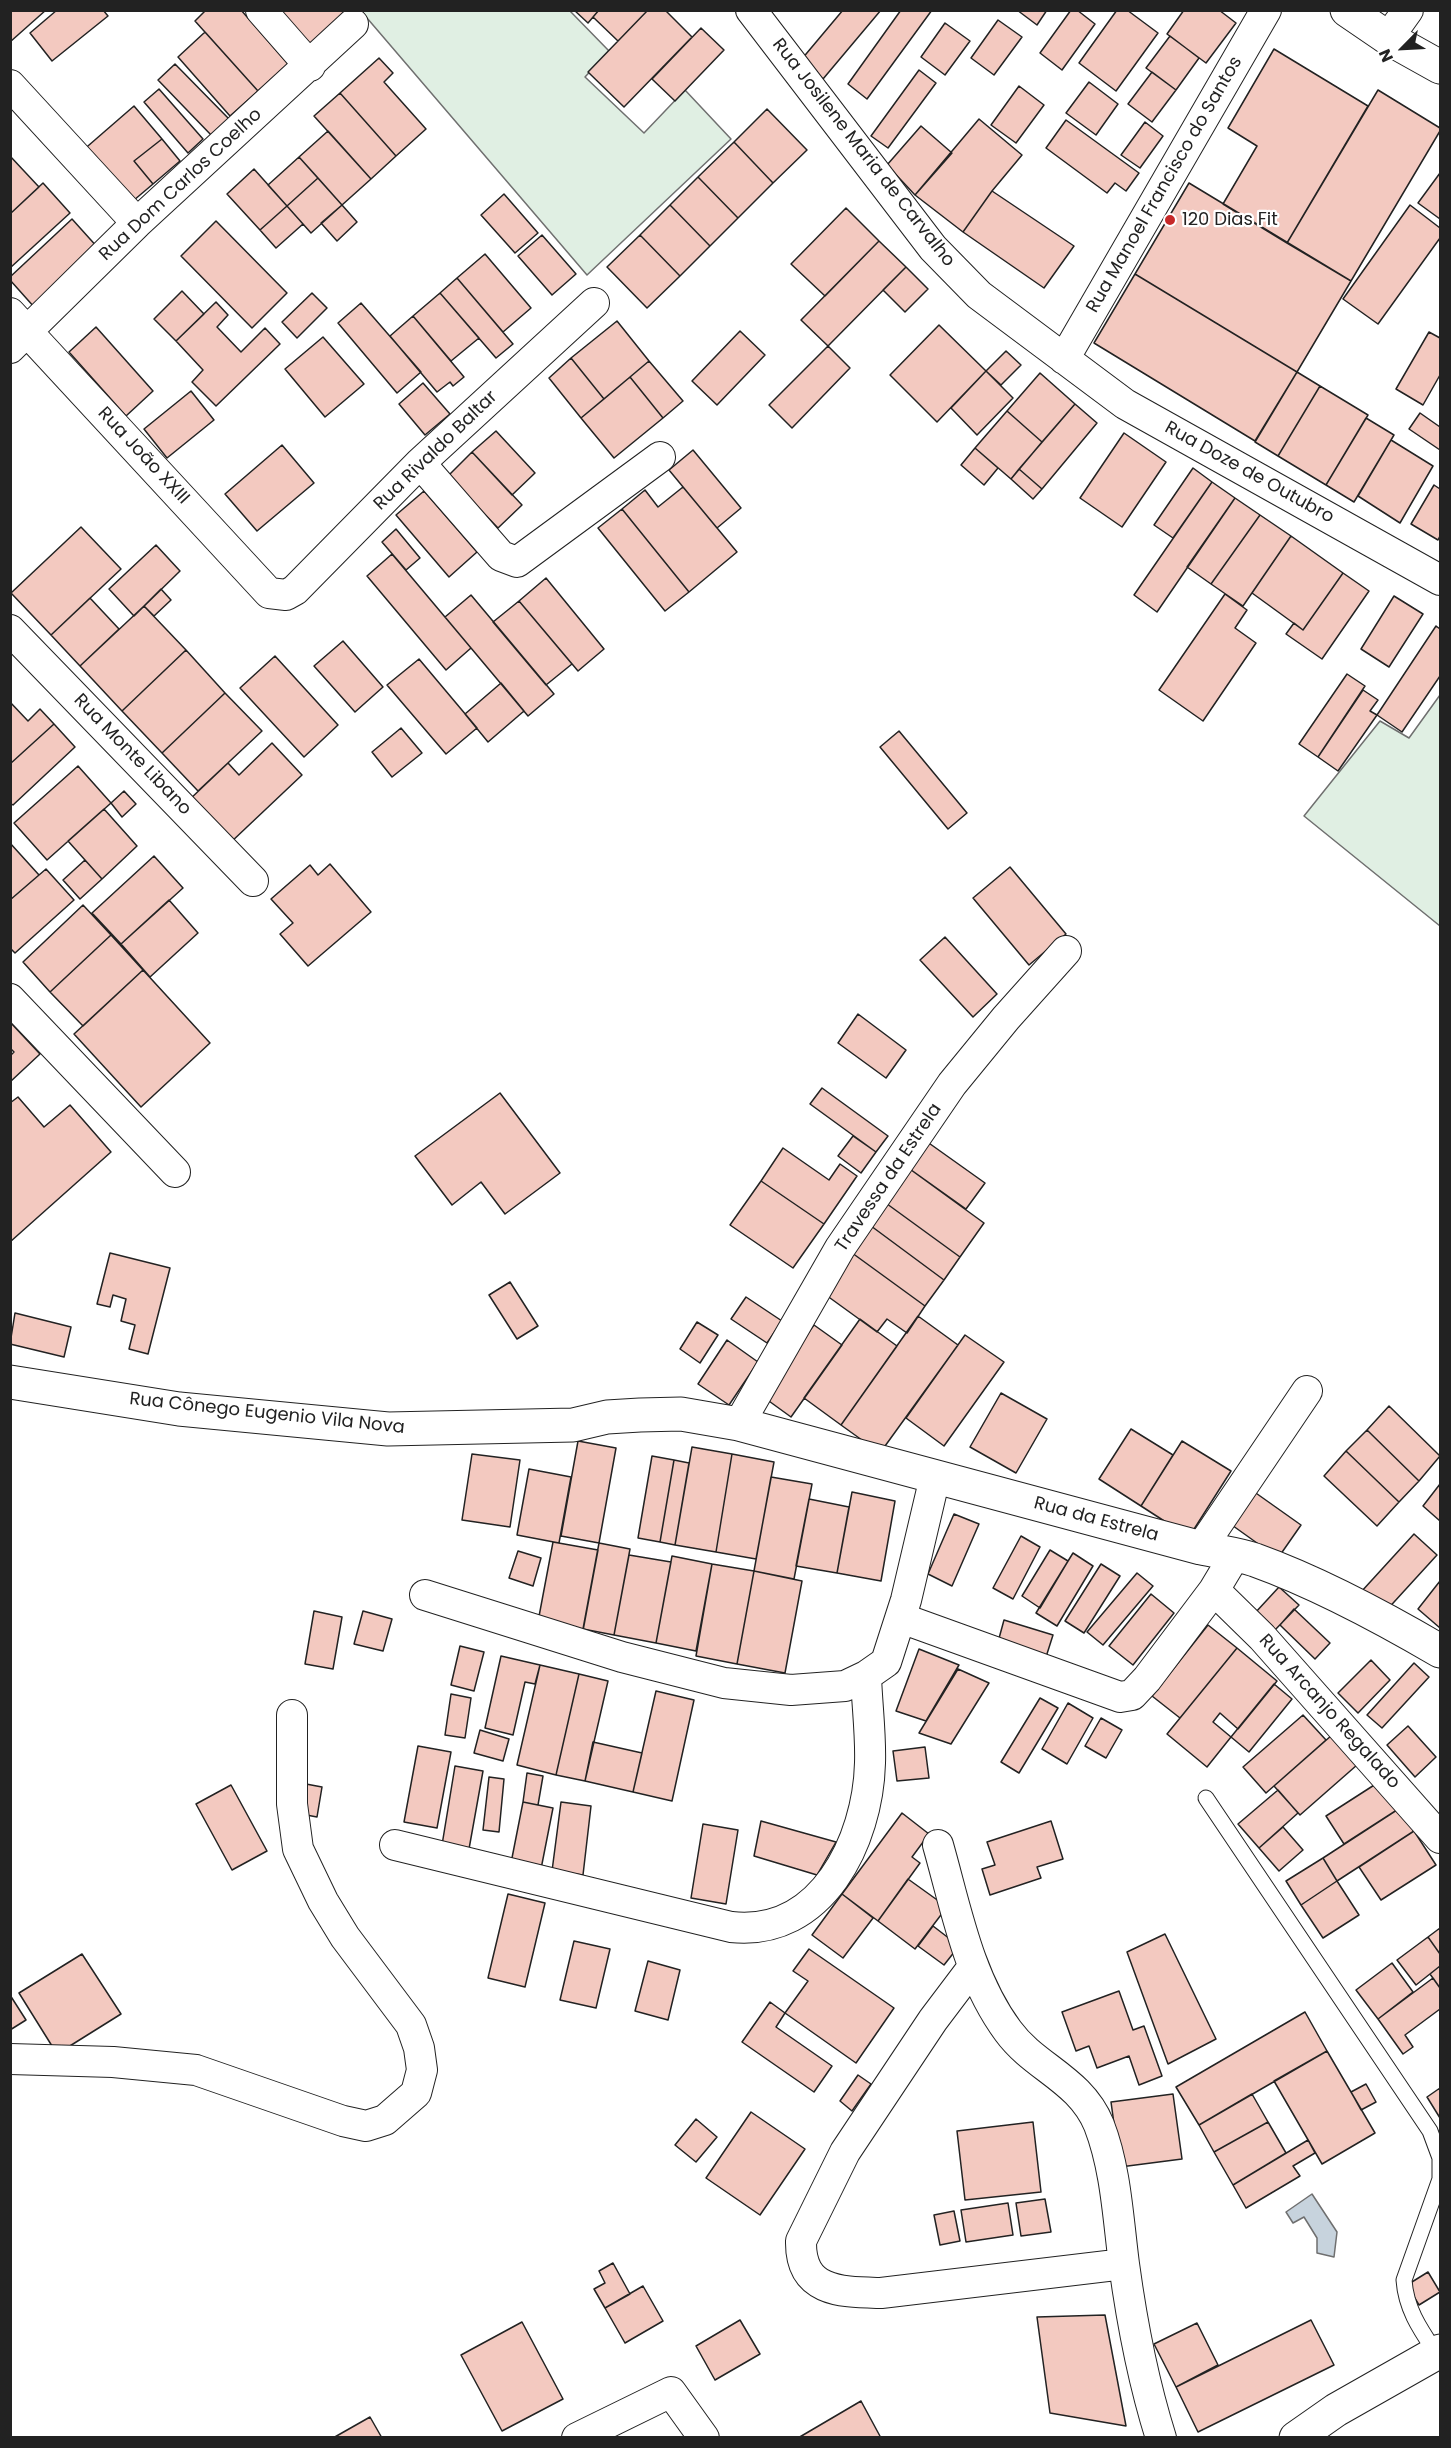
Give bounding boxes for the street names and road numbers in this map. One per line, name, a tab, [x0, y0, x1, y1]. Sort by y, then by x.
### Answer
street label: Rua Josilene Maria de Carvalho	[767, 35, 959, 271]
street label: Rua Manoel Francisco do Santos	[1083, 53, 1247, 317]
street label: Rua Dom Carlos Coelho	[95, 104, 267, 266]
street label: Rua Rivaldo Baltar	[370, 387, 502, 515]
street label: Rua João XXIII	[93, 403, 193, 509]
street label: Rua Doze de Outubro	[1161, 417, 1337, 529]
street label: Rua Monte Libano	[69, 690, 195, 820]
street label: Travessa da Estrela	[831, 1100, 947, 1256]
street label: Rua Cônego Eugenio Vila Nova	[128, 1389, 406, 1439]
street label: Rua da Estrela	[1031, 1493, 1161, 1547]
street label: Rua Arcanjo Regalado	[1254, 1630, 1404, 1794]

